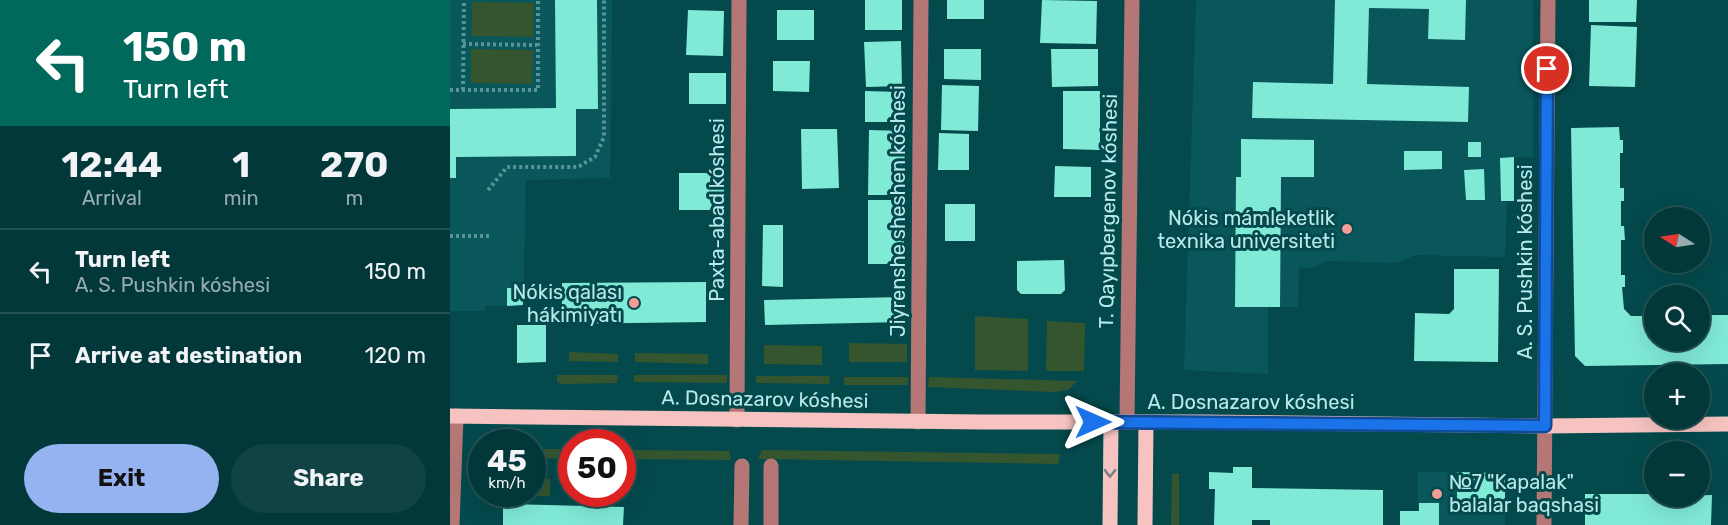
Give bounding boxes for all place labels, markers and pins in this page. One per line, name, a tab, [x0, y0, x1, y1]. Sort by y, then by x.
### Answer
pin	[1521, 43, 1572, 94]
place label: Nókis mámleketlik texnika universiteti	[1157, 206, 1336, 253]
marker: Nókis mámleketlik texnika universiteti	[1340, 222, 1354, 236]
place label: Nókis qalası hákimiyatı	[512, 280, 622, 327]
marker: Nókis qalası hákimiyatı	[627, 296, 641, 310]
place label: №7 "Kapalak" balalar baqshasi	[1449, 470, 1599, 517]
marker: №7 "Kapalak" balalar baqshasi	[1430, 487, 1444, 501]

